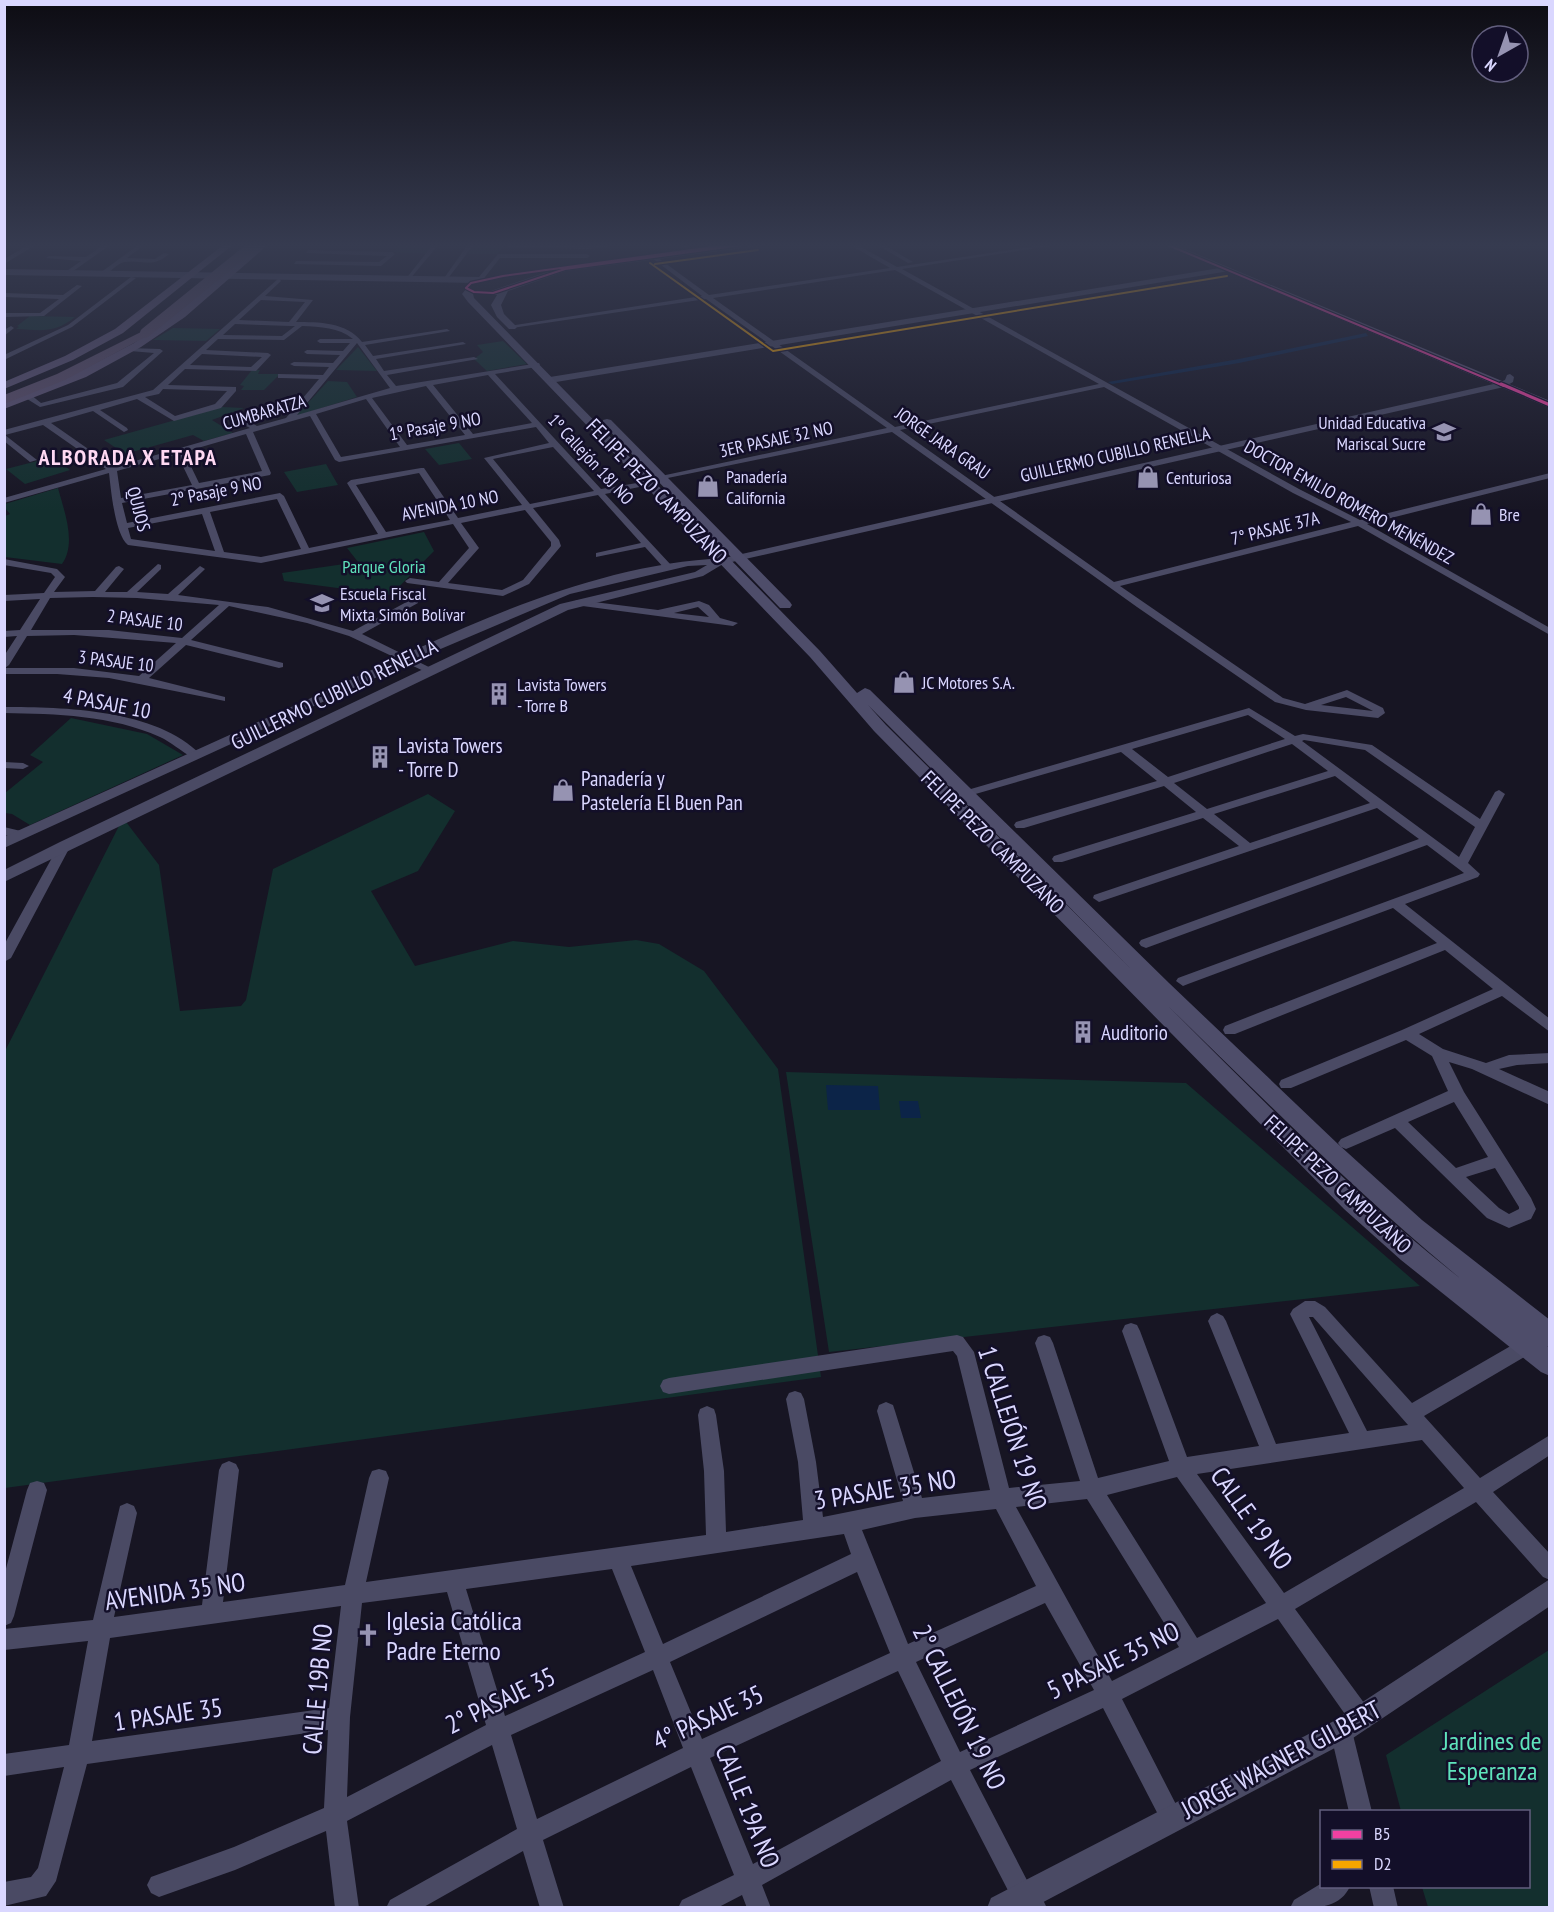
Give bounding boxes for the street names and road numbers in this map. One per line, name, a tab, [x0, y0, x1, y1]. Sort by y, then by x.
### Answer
street label: CUMBARATZA	[220, 389, 309, 435]
street label: JORGE JARA GRAU	[890, 401, 995, 484]
street label: 1º Pasaje 9 NO	[387, 407, 483, 445]
street label: 1º Callejón 18J NO	[543, 409, 639, 509]
street label: FELIPE PEZO CAMPUZANO	[581, 413, 733, 569]
street label: 3ER PASAJE 32 NO	[717, 416, 835, 462]
street label: GUILLERMO CUBILLO RENELLA	[1018, 421, 1213, 487]
street label: DOCTOR EMILIO ROMERO MENÉNDEZ	[1240, 435, 1458, 569]
street label: 2º Pasaje 9 NO	[168, 471, 264, 511]
street label: QUIJOS	[122, 484, 156, 534]
street label: AVENIDA 10 NO	[400, 484, 500, 526]
street label: 7° PASAJE 37A	[1228, 506, 1322, 550]
street label: 2 PASAJE 10	[106, 604, 184, 636]
street label: GUILLERMO CUBILLO RENELLA	[226, 632, 442, 756]
street label: 3 PASAJE 10	[77, 645, 155, 677]
street label: 4 PASAJE 10	[61, 681, 153, 725]
street label: FELIPE PEZO CAMPUZANO	[916, 765, 1070, 919]
street label: FELIPE PEZO CAMPUZANO	[1259, 1109, 1417, 1259]
street label: 1 CALLEJÓN 19 NO	[971, 1342, 1055, 1514]
street label: CALLE 19 NO	[1204, 1460, 1300, 1576]
street label: 3 PASAJE 35 NO	[812, 1461, 958, 1517]
street label: AVENIDA 35 NO	[103, 1565, 247, 1617]
street label: 5 PASAJE 35 NO	[1041, 1614, 1185, 1706]
street label: 2° CALLEJÓN 19 NO	[906, 1619, 1014, 1795]
street label: CALLE 19B NO	[295, 1622, 339, 1756]
street label: 2° PASAJE 35	[440, 1659, 560, 1741]
street label: 4° PASAJE 35	[647, 1677, 769, 1757]
street label: 1 PASAJE 35	[111, 1690, 225, 1738]
street label: JORGE WAGNER GILBERT	[1174, 1692, 1387, 1826]
street label: CALLE 19A NO	[708, 1739, 788, 1873]

